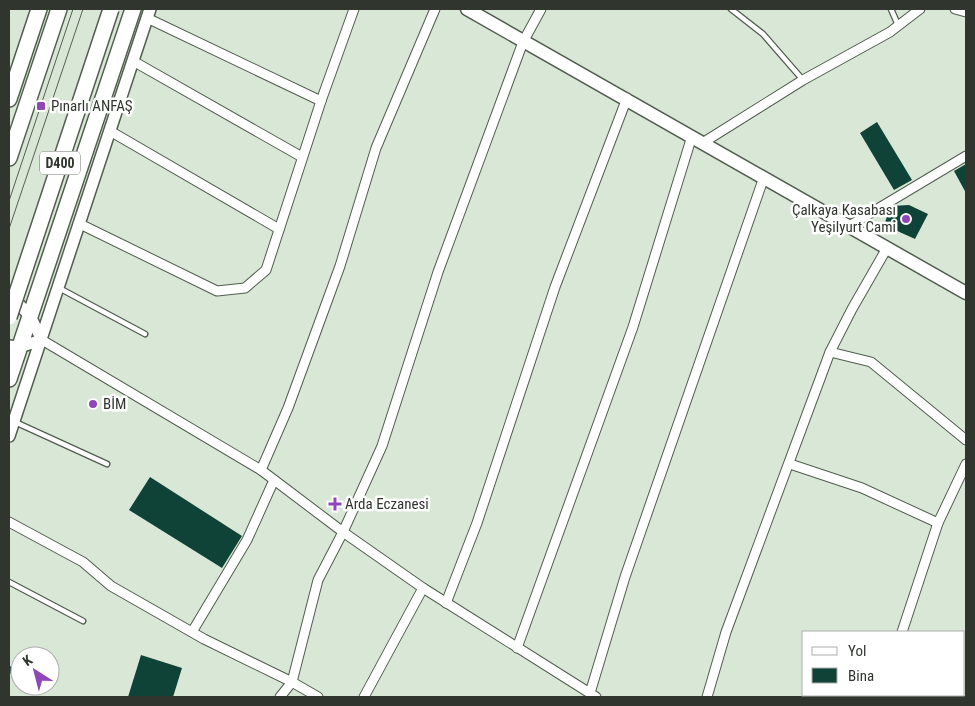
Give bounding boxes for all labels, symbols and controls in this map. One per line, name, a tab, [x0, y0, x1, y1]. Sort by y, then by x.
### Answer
place label: Pınarlı ANFAŞ	[51, 97, 133, 115]
marker: Pınarlı ANFAŞ	[35, 100, 47, 112]
road number: D400	[40, 152, 80, 174]
place label: Çalkaya Kasabası Yeşilyurt Cami	[792, 201, 896, 236]
marker: Çalkaya Kasabası Yeşilyurt Cami	[900, 213, 912, 225]
place label: BİM	[103, 395, 126, 413]
marker: BİM	[87, 398, 99, 410]
place label: Arda Eczanesi	[345, 495, 429, 513]
marker: Arda Eczanesi	[329, 498, 341, 510]
legend	[802, 631, 965, 696]
text: Yol	[848, 642, 866, 660]
north arrow	[10, 646, 60, 696]
text: K	[20, 652, 35, 669]
text: Bina	[848, 667, 874, 685]

